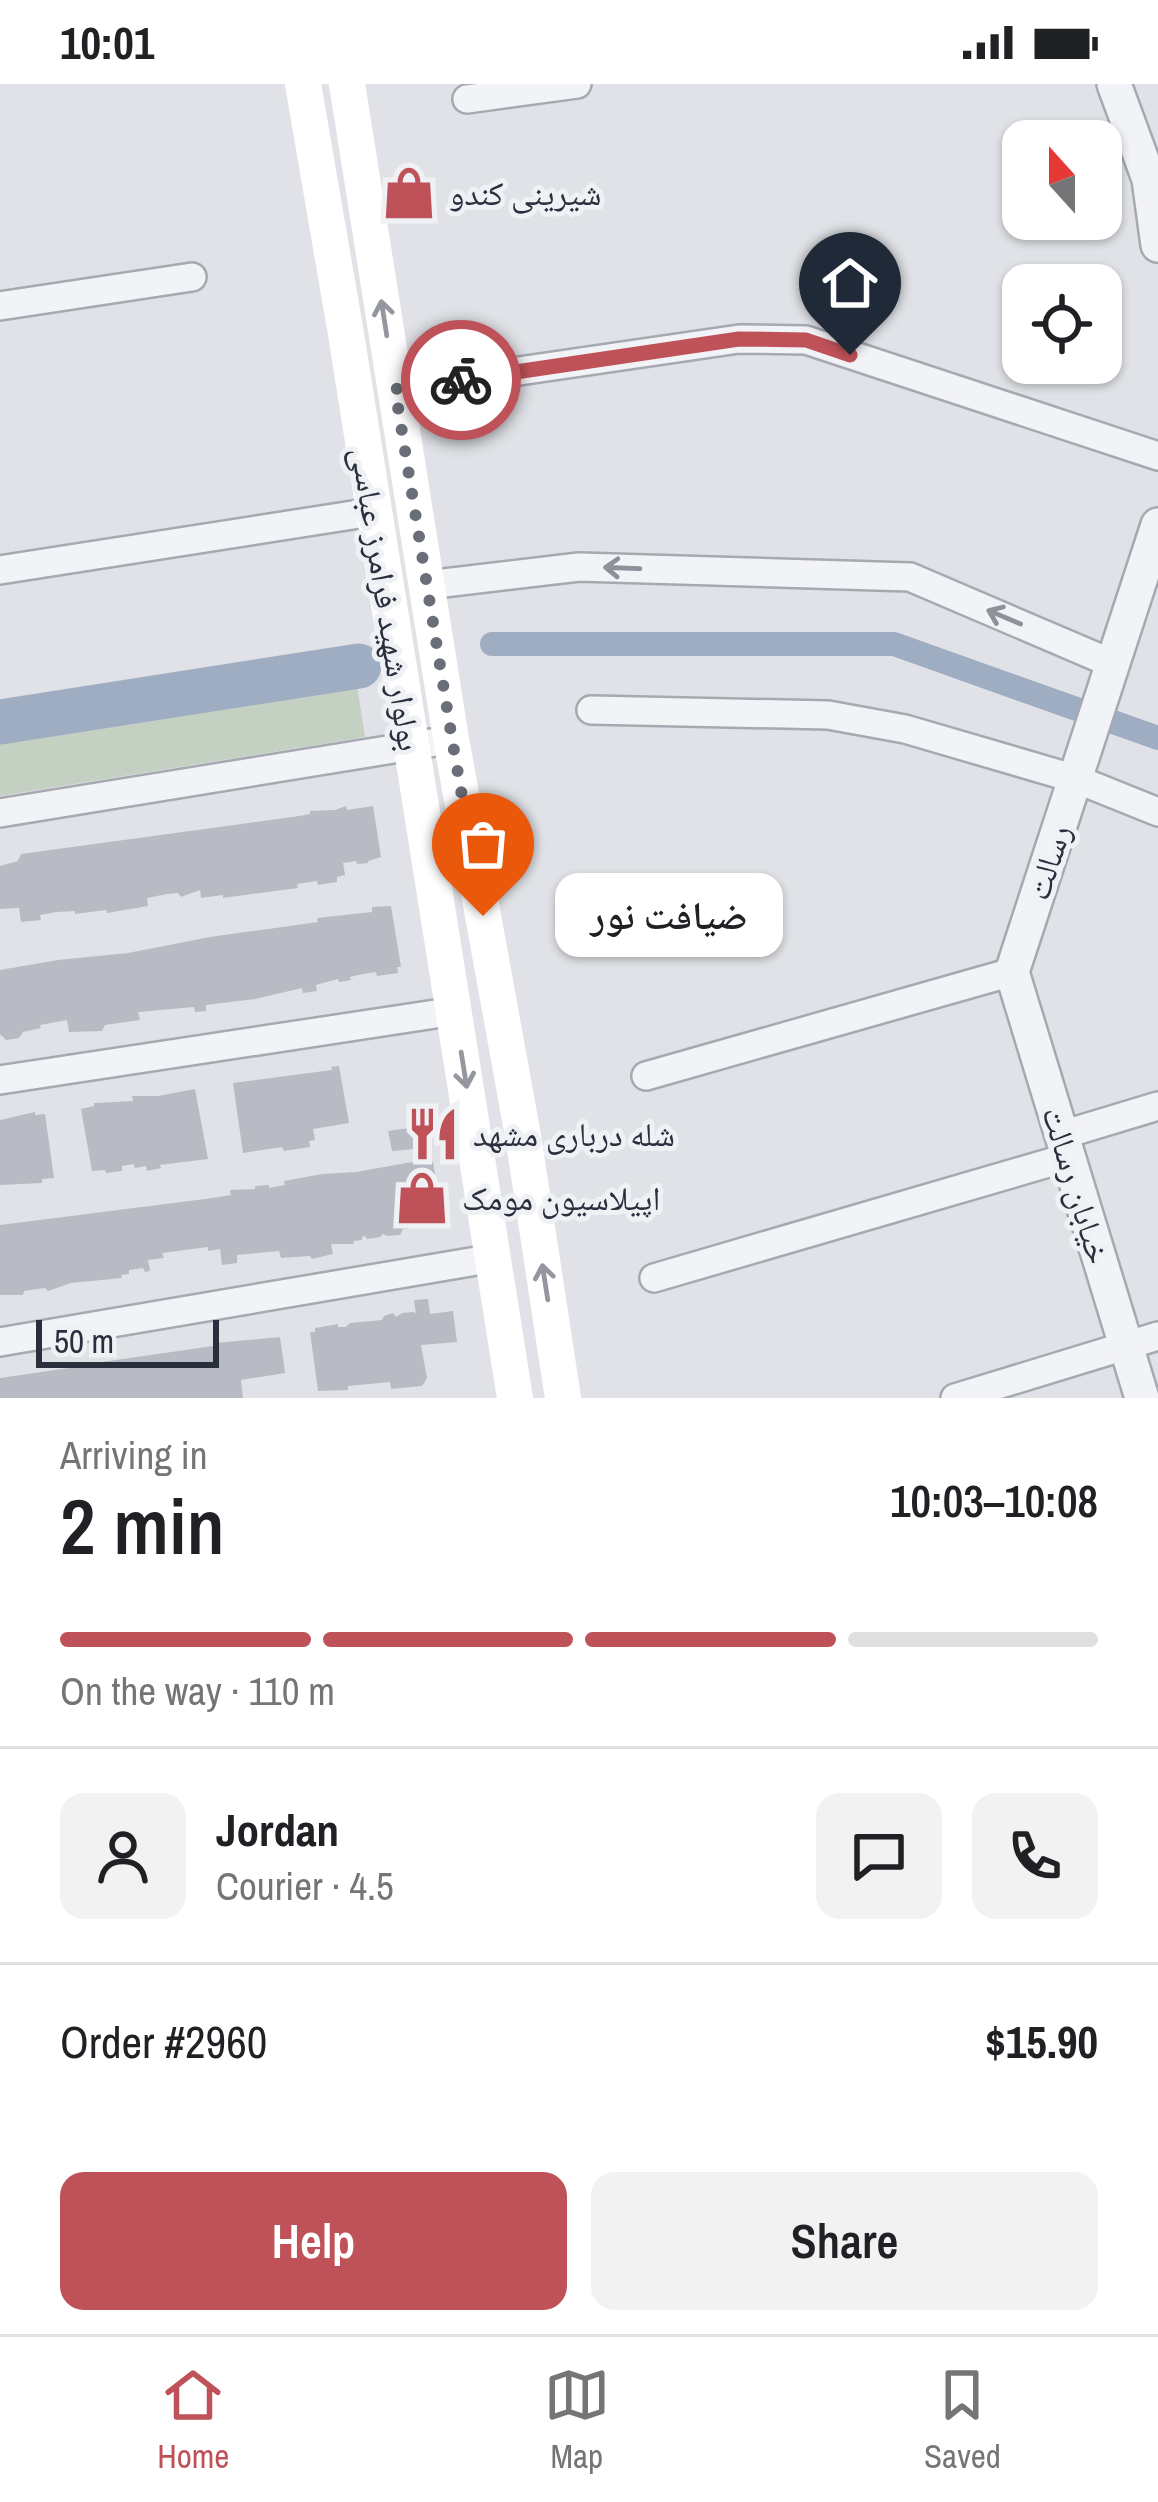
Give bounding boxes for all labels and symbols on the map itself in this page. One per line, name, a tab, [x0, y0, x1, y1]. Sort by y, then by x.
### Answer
north arrow	[1002, 120, 1122, 240]
shop icon: شیرینی کندو	[380, 164, 438, 222]
place label: شیرینی کندو	[449, 171, 602, 215]
pin	[799, 232, 901, 355]
one-way arrow	[372, 299, 395, 338]
courier	[401, 320, 521, 440]
street label: بولوار شهید فرامرز عباسی	[341, 444, 433, 754]
one-way arrow	[603, 557, 642, 580]
one-way arrow	[986, 605, 1022, 627]
pin	[432, 793, 534, 916]
street label: رسالت	[1015, 819, 1081, 905]
callout: ضیافت نور	[555, 874, 783, 958]
one-way arrow	[454, 1050, 477, 1089]
street label: خیابان رسالت	[1032, 1101, 1122, 1269]
restaurant icon: شله درباری مشهد	[404, 1105, 462, 1163]
place label: شله درباری مشهد	[473, 1112, 675, 1156]
shop icon: اپیلاسیون مومک	[393, 1169, 451, 1227]
place label: اپیلاسیون مومک	[462, 1176, 660, 1220]
one-way arrow	[533, 1264, 556, 1303]
scale bar	[36, 1314, 219, 1367]

